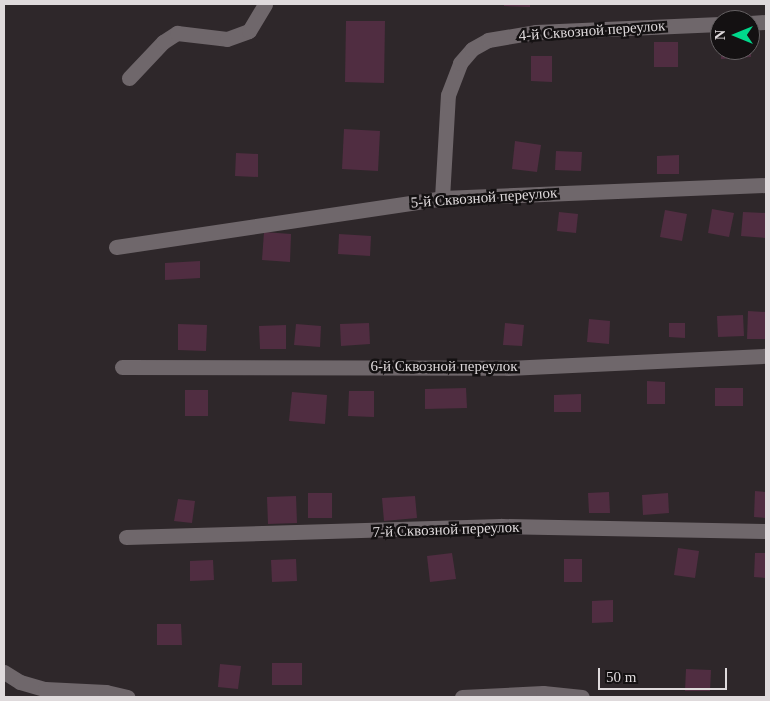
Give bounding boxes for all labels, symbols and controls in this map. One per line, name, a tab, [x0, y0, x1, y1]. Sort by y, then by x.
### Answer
north arrow	[710, 10, 760, 60]
street label: 4-й Сквозной переулок	[518, 17, 666, 45]
text: N	[713, 30, 728, 40]
street label: 5-й Сквозной переулок	[410, 184, 558, 212]
street label: 6-й Сквозной переулок	[371, 358, 517, 376]
street label: 7-й Сквозной переулок	[372, 518, 520, 542]
scale bar	[600, 658, 729, 690]
text: 50 m	[606, 669, 636, 685]

